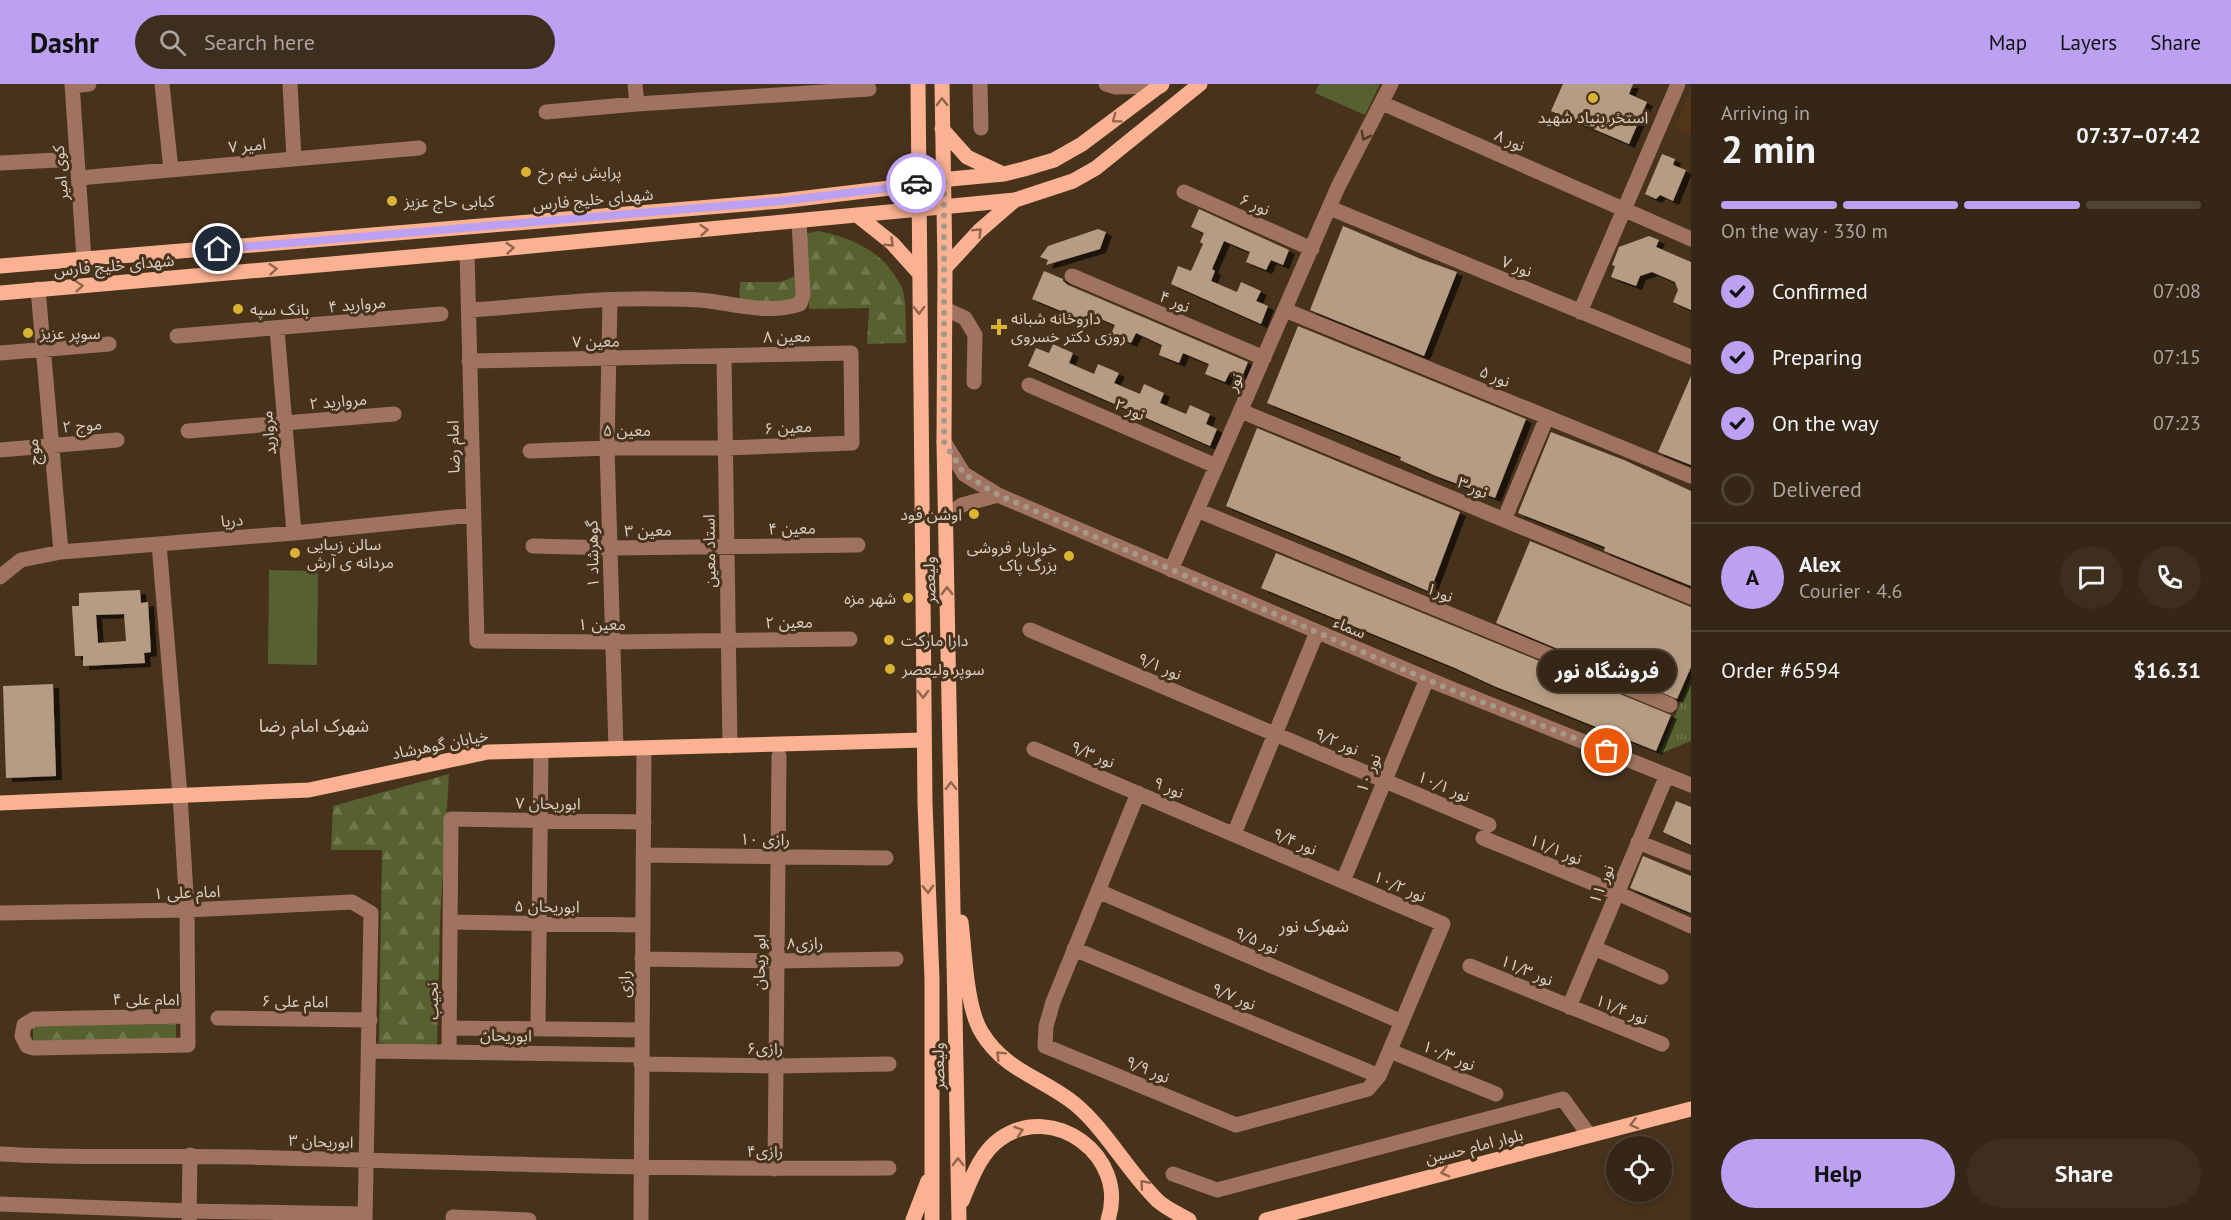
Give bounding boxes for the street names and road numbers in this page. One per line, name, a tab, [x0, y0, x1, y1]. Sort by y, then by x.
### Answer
street label: نور ۸	[1492, 125, 1528, 155]
street label: امیر ۷	[227, 133, 267, 157]
street label: کوی امیر	[48, 144, 72, 202]
street label: شهدای خلیج فارس	[532, 184, 654, 217]
street label: نور ۶	[1237, 189, 1273, 219]
street label: شهدای خلیج فارس	[53, 250, 175, 283]
street label: نور ۷	[1499, 251, 1535, 281]
street label: نور ۴	[1157, 286, 1193, 316]
street label: مروارید ۴	[327, 292, 387, 316]
street label: معین ۸	[763, 326, 811, 346]
street label: معین ۷	[572, 331, 620, 351]
street label: نور ۵	[1477, 361, 1513, 391]
street label: نور	[1221, 370, 1247, 395]
street label: مروارید ۲	[308, 389, 368, 413]
street label: نور ۲	[1112, 394, 1148, 424]
street label: مروارید	[256, 410, 280, 456]
street label: موج ۲	[61, 413, 103, 440]
street label: معین ۶	[764, 416, 812, 438]
street label: امام رضا	[443, 420, 466, 474]
street label: معین ۵	[603, 420, 651, 440]
street label: موج	[22, 438, 47, 466]
street label: نور ۳	[1455, 472, 1491, 502]
street label: دریا	[220, 509, 244, 531]
street label: استاد معین	[698, 514, 720, 588]
street label: معین ۴	[768, 518, 816, 538]
street label: گوهرشاد ۱	[581, 520, 603, 588]
street label: معین ۳	[624, 520, 672, 540]
street label: ولیعصر	[919, 556, 939, 605]
street label: نور۱	[1424, 578, 1456, 606]
street label: سماء	[1331, 611, 1369, 643]
street label: معین ۲	[765, 612, 813, 632]
street label: معین ۱	[578, 614, 626, 634]
street label: نور ۹/۱	[1135, 648, 1185, 684]
street label: نور ۹/۲	[1312, 723, 1362, 759]
street label: خیابان گوهرشاد	[390, 725, 490, 763]
street label: نور ۹/۳	[1068, 736, 1118, 772]
street label: نور ۱۰	[1351, 751, 1385, 795]
street label: نور ۱۰/۱	[1415, 766, 1473, 806]
street label: نور ۹	[1151, 772, 1187, 802]
street label: ابوریحان ۷	[515, 792, 581, 814]
street label: نور ۹/۴	[1270, 823, 1320, 859]
street label: رازی ۱۰	[740, 829, 790, 849]
street label: نور ۱۱/۱	[1527, 829, 1585, 869]
street label: نور ۱۱	[1584, 862, 1618, 906]
street label: نور ۱۰/۲	[1371, 866, 1429, 906]
street label: امام علی ۱	[153, 881, 221, 906]
street label: ابوریحان ۵	[514, 895, 580, 917]
street label: نور ۹/۵	[1232, 922, 1282, 958]
street label: رازی۸	[787, 933, 823, 953]
street label: ابو ریحان	[749, 934, 769, 990]
street label: نور ۱۱/۳	[1498, 950, 1556, 990]
street label: رازی	[614, 970, 634, 998]
street label: نور ۹/۷	[1209, 978, 1259, 1014]
street label: نجیب	[422, 982, 442, 1020]
street label: امام علی ۴	[113, 989, 179, 1012]
street label: نور ۱۱/۴	[1593, 989, 1651, 1029]
street label: امام علی ۶	[261, 990, 329, 1015]
street label: ابوریحان	[480, 1025, 532, 1045]
street label: نور ۱۰/۳	[1420, 1035, 1478, 1075]
street label: رازی۶	[747, 1038, 783, 1058]
street label: ولیعصر	[928, 1042, 948, 1091]
street label: نور ۹/۹	[1123, 1051, 1173, 1087]
street label: بلوار امام حسین	[1423, 1124, 1526, 1171]
street label: ابوریحان ۳	[288, 1130, 354, 1152]
street label: رازی۴	[747, 1141, 783, 1161]

